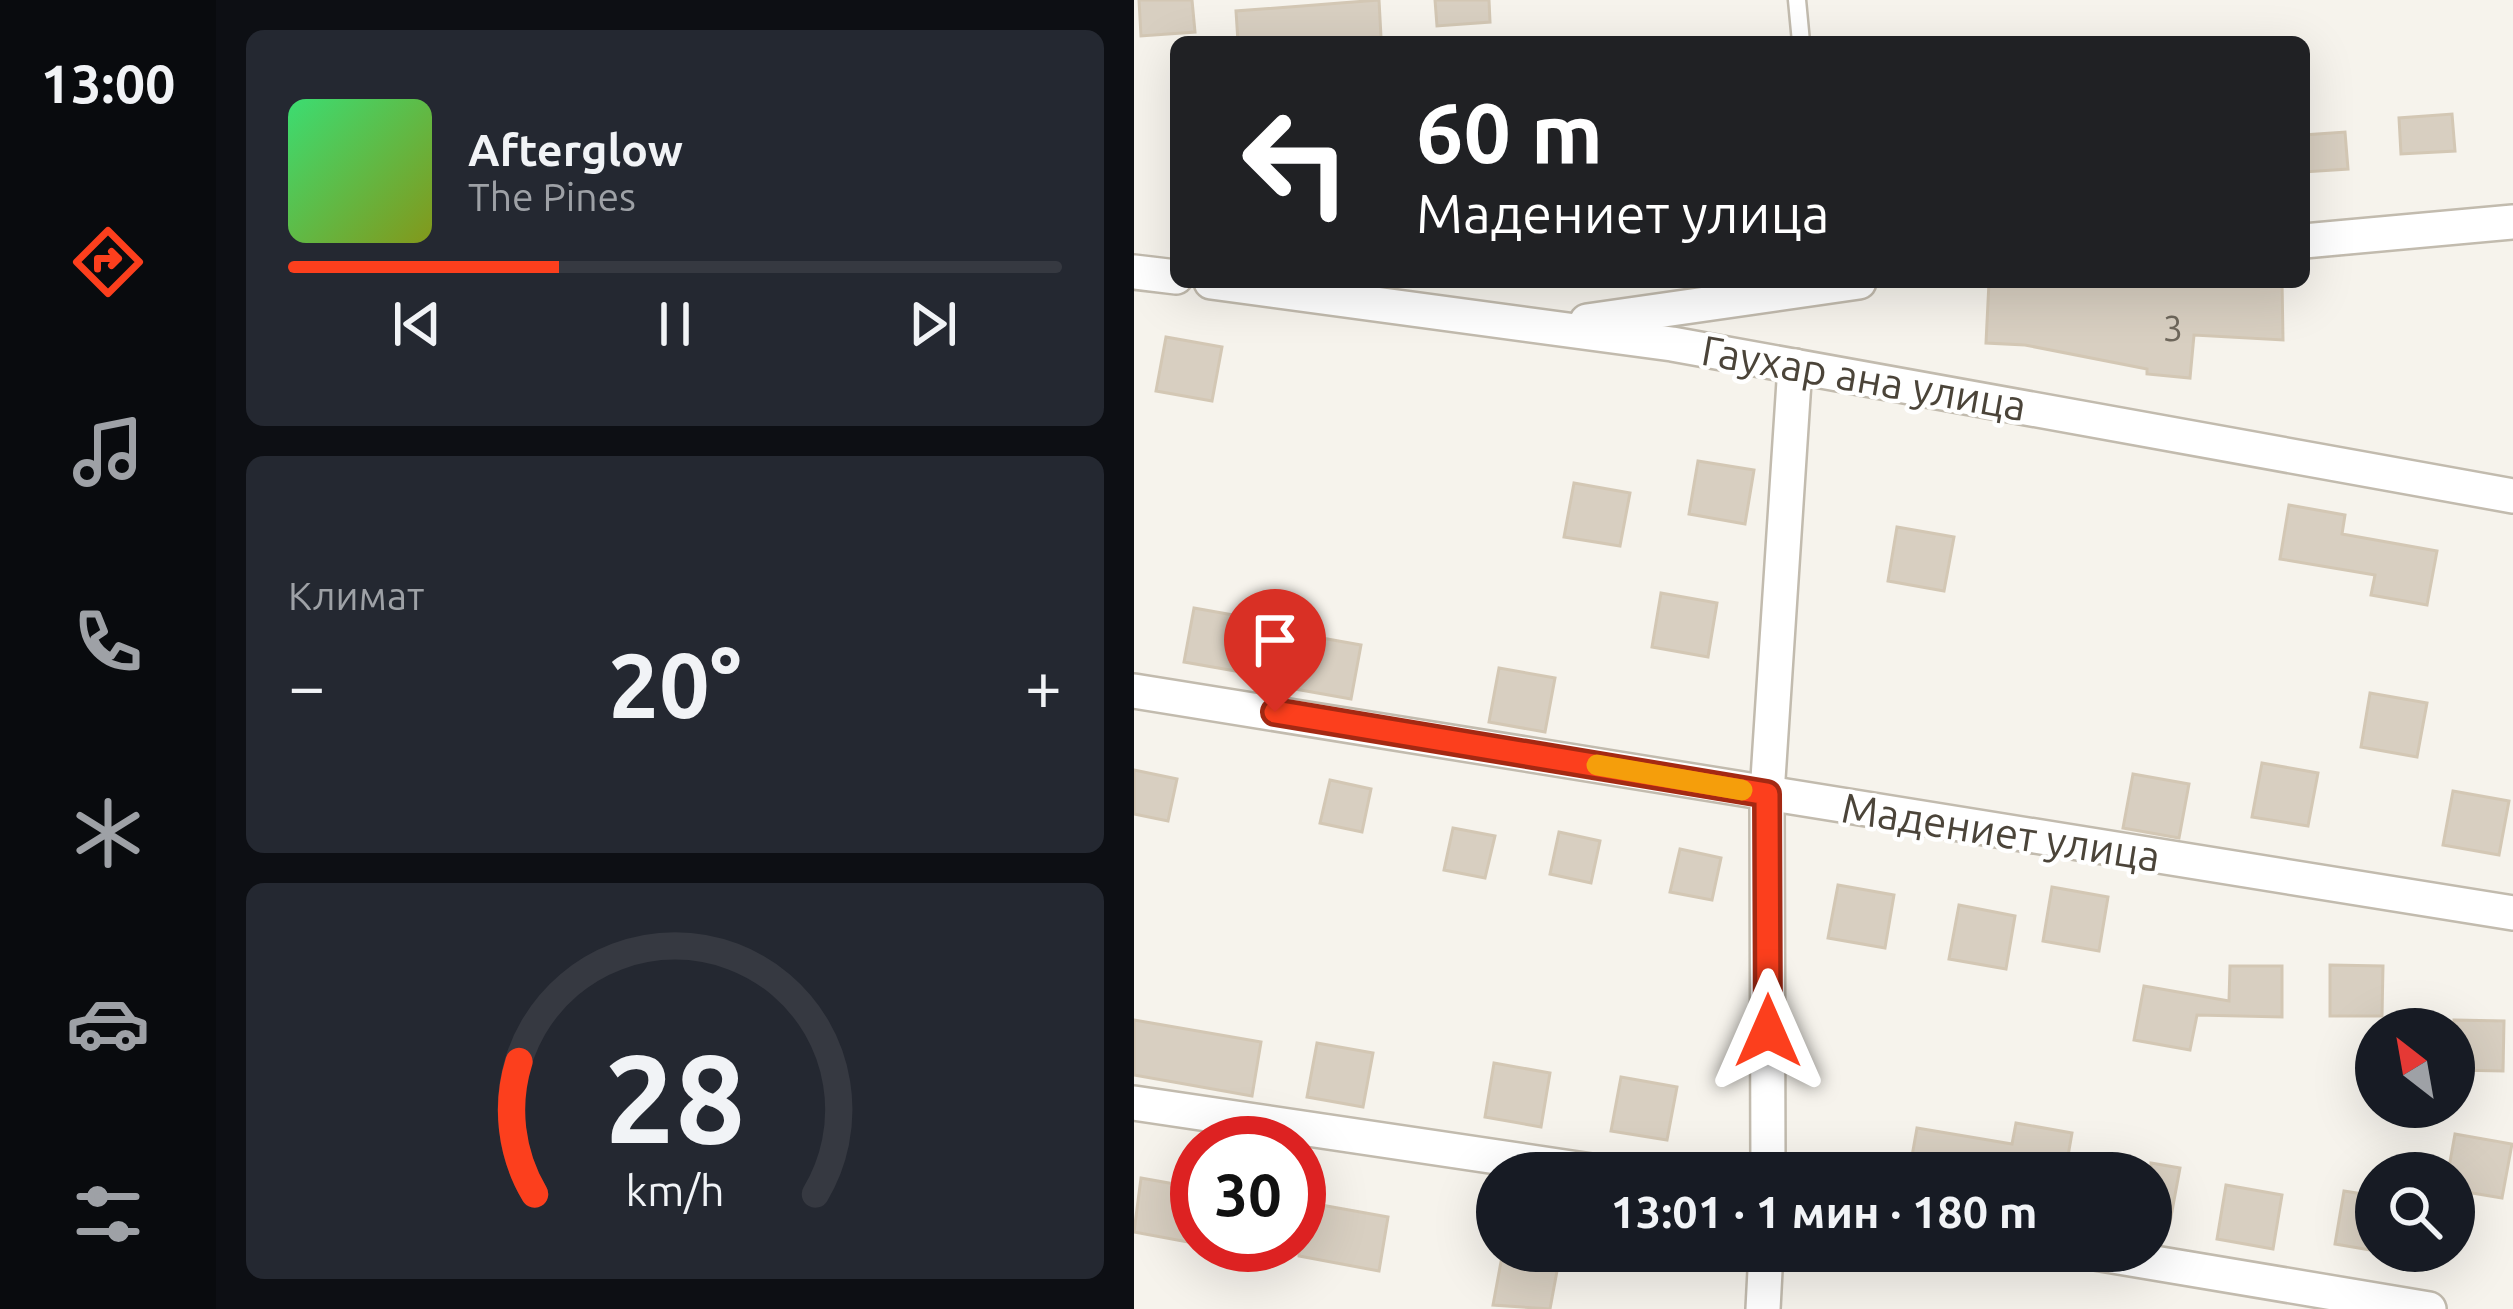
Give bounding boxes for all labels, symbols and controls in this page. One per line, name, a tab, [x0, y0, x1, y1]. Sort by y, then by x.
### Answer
text: 13:00	[40, 53, 176, 113]
icon: left	[1218, 84, 1374, 240]
text: 60 m	[1416, 85, 1603, 179]
text: Afterglow	[468, 124, 683, 175]
text: The Pines	[468, 175, 636, 218]
text: Мадениет улица	[1416, 183, 1830, 243]
icon: directions	[66, 220, 150, 304]
icon: previous	[384, 291, 450, 357]
icon: pause	[642, 291, 708, 357]
icon: next	[900, 291, 966, 357]
house number: 3	[2163, 307, 2183, 348]
street label: Гаухар ана улица	[1698, 326, 2030, 429]
icon: music	[66, 410, 150, 494]
text: Климат	[288, 574, 424, 617]
pin	[1224, 589, 1326, 712]
icon: phone	[66, 600, 150, 684]
icon: arrive	[1242, 607, 1308, 673]
text: 20°	[608, 634, 742, 735]
text: −	[288, 648, 325, 722]
text: +	[1025, 648, 1062, 722]
street label: Мадениет улица	[1839, 783, 2164, 880]
icon: climate	[66, 791, 150, 875]
position arrow	[1705, 968, 1831, 1094]
icon: car	[66, 981, 150, 1065]
north arrow	[2355, 1008, 2475, 1128]
map controls	[2355, 1008, 2475, 1272]
text: 28	[605, 1027, 745, 1167]
speed limit sign: 30	[1170, 1116, 1326, 1272]
button: search	[2355, 1152, 2475, 1272]
text: km/h	[625, 1166, 725, 1214]
icon: filters	[66, 1172, 150, 1256]
text: 13:01 · 1 мин · 180 m	[1610, 1186, 2038, 1237]

